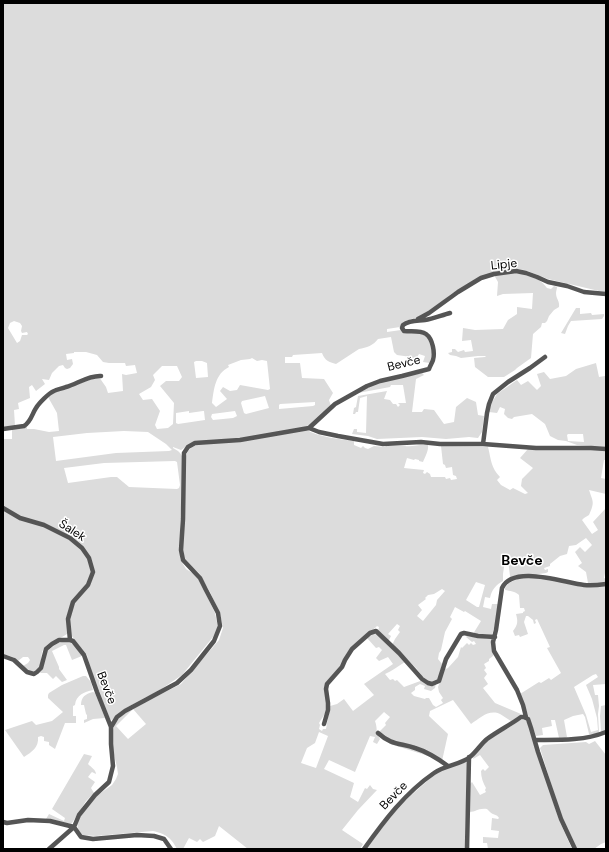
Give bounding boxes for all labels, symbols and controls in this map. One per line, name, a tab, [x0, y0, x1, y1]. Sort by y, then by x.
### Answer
street label: Lipje	[490, 256, 518, 274]
street label: Bevče	[386, 353, 422, 375]
street label: Šalek	[56, 517, 88, 545]
district label: Bevče	[501, 553, 543, 569]
street label: Bevče	[93, 670, 119, 706]
street label: Bevče	[377, 779, 411, 813]

